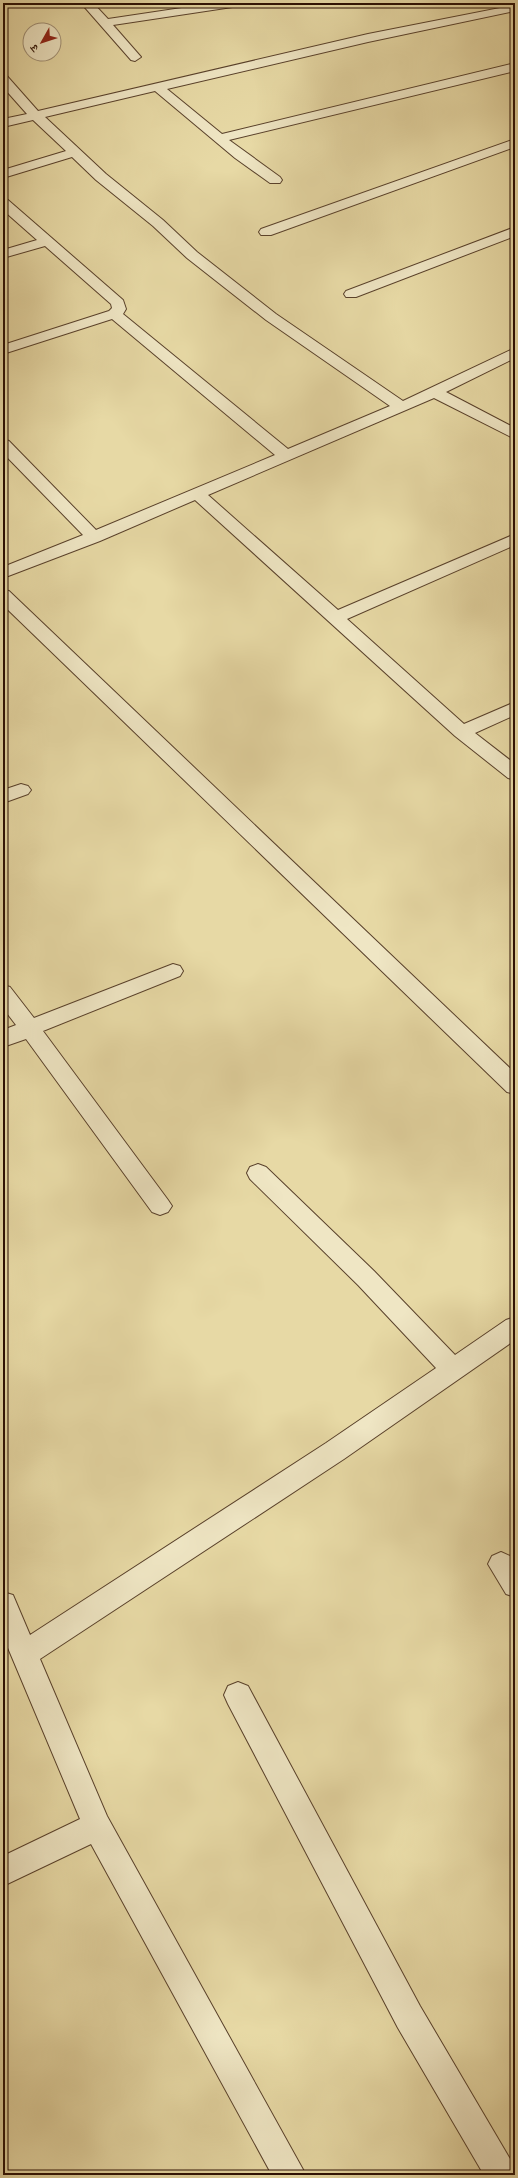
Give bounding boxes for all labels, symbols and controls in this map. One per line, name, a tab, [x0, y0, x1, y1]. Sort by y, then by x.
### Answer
north arrow	[22, 22, 62, 62]
text: उ	[25, 40, 43, 56]

